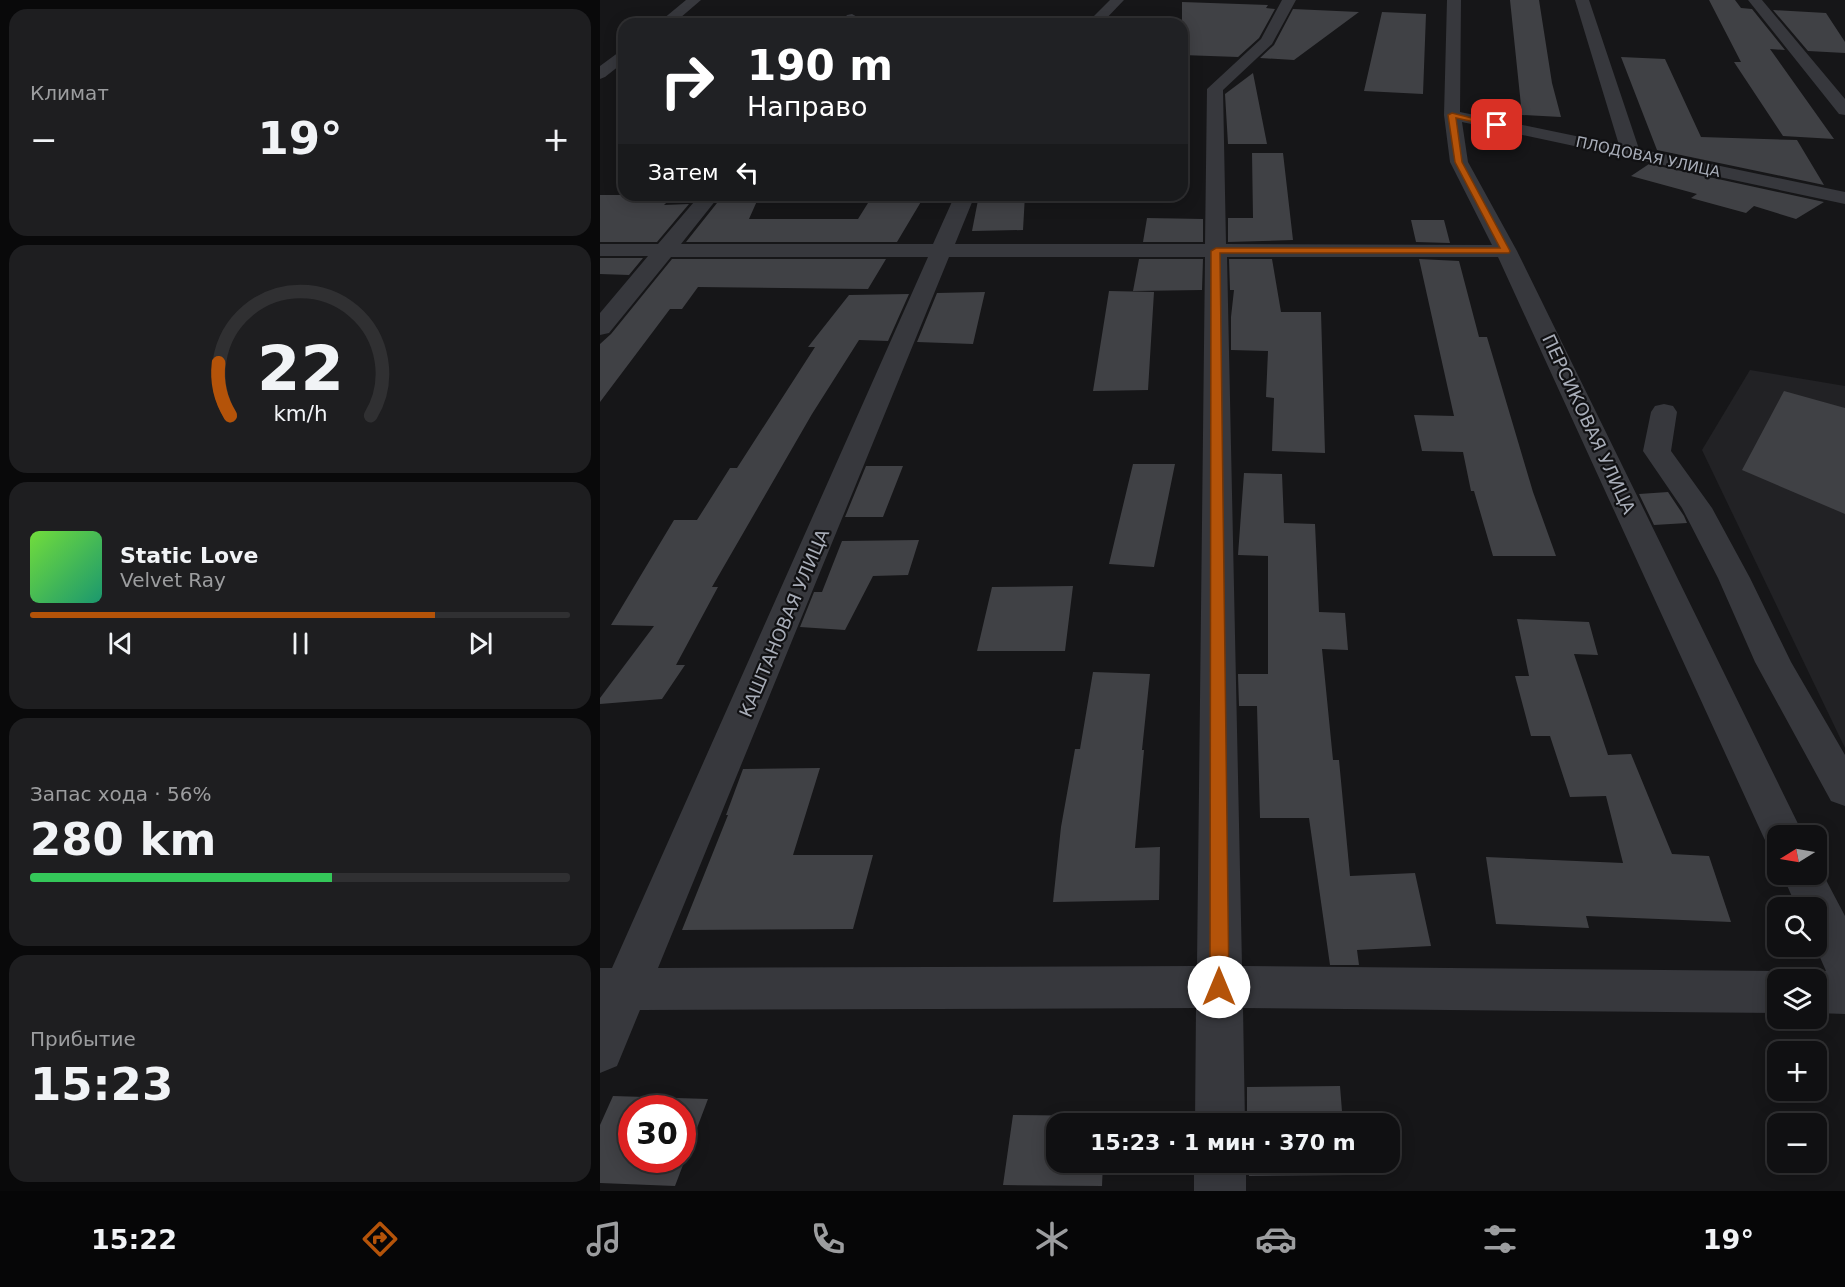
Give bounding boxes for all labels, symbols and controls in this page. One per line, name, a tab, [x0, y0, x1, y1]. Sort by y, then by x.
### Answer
text: 190 m	[747, 41, 893, 90]
icon: right	[648, 42, 726, 120]
text: Климат	[30, 81, 109, 105]
text: Направо	[747, 91, 868, 122]
pin	[1471, 99, 1522, 150]
icon: arrive	[1480, 108, 1513, 141]
text: 19°	[257, 112, 343, 165]
text: −	[30, 120, 58, 159]
text: +	[542, 120, 570, 159]
street label: ПЛОДОВАЯ УЛИЦА	[1574, 133, 1723, 181]
icon: left	[731, 156, 764, 189]
text: Затем	[648, 160, 719, 185]
street label: ПЕРСИКОВАЯ УЛИЦА	[1538, 331, 1640, 518]
text: 22	[257, 332, 343, 405]
text: km/h	[273, 402, 327, 427]
street label: КАШТАНОВАЯ УЛИЦА	[735, 525, 833, 720]
text: Static Love	[120, 543, 258, 568]
text: Velvet Ray	[120, 568, 226, 592]
icon: previous	[104, 627, 137, 660]
icon: pause	[284, 627, 317, 660]
icon: next	[464, 627, 497, 660]
text: Запас хода · 56%	[30, 782, 211, 806]
text: 280 km	[30, 813, 216, 866]
north arrow	[1767, 825, 1827, 885]
map controls	[1767, 825, 1827, 1173]
button: search	[1767, 897, 1827, 957]
position arrow	[1187, 955, 1251, 1019]
button: layers	[1767, 969, 1827, 1029]
text: Прибытие	[30, 1027, 136, 1051]
button: +	[1767, 1041, 1827, 1101]
text: 15:23	[30, 1058, 173, 1111]
speed limit sign: 30	[618, 1095, 696, 1173]
button: −	[1767, 1113, 1827, 1173]
text: 15:23 · 1 мин · 370 m	[1090, 1130, 1356, 1155]
icon: directions	[359, 1218, 401, 1260]
icon: music	[583, 1218, 625, 1260]
icon: phone	[807, 1218, 849, 1260]
icon: climate	[1031, 1218, 1073, 1260]
icon: car	[1255, 1218, 1297, 1260]
icon: filters	[1479, 1218, 1521, 1260]
text: 15:22	[91, 1224, 177, 1255]
text: 19°	[1703, 1224, 1754, 1255]

